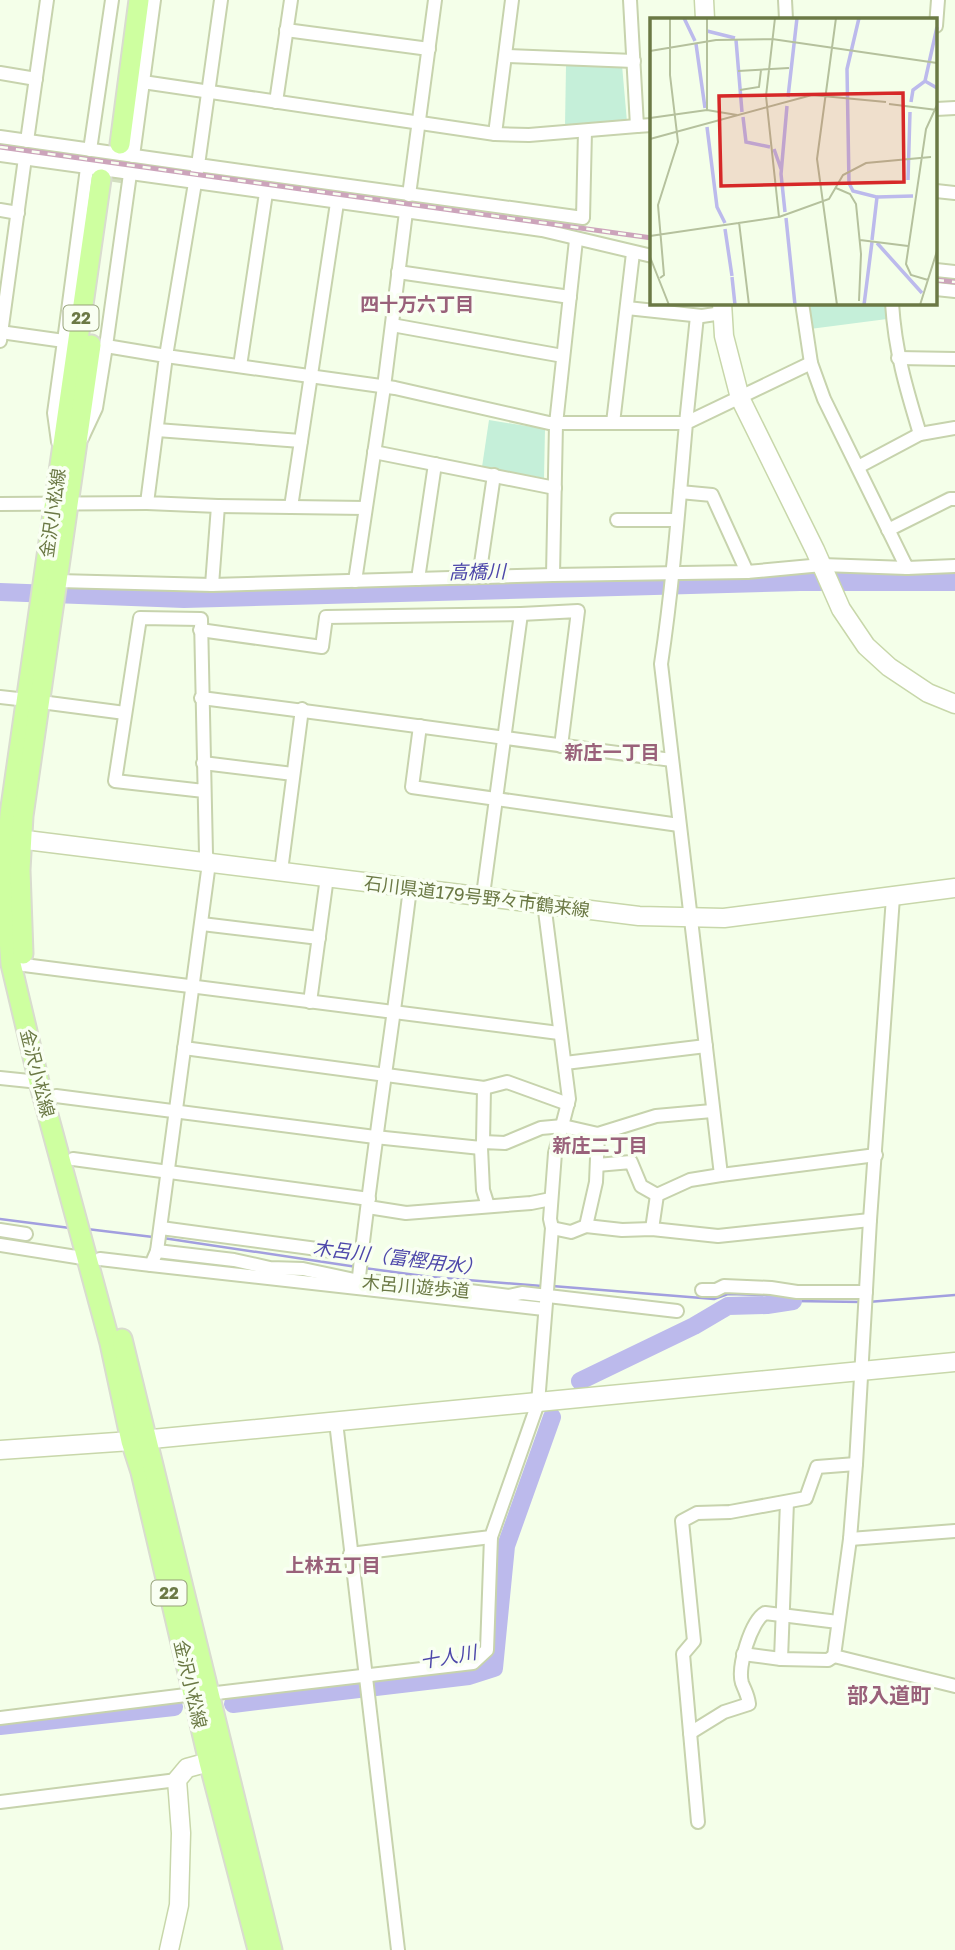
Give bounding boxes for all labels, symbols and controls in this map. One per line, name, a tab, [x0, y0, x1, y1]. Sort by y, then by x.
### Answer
inset map	[650, 18, 937, 304]
district label: 四十万六丁目	[360, 292, 474, 315]
road number: 22	[64, 306, 98, 330]
street label: 金沢小松線	[35, 467, 69, 559]
water label: 高橋川	[448, 559, 508, 583]
district label: 新庄一丁目	[564, 740, 660, 763]
street label: 石川県道179号野々市鶴来線	[363, 871, 591, 921]
street label: 金沢小松線	[16, 1027, 60, 1119]
district label: 新庄二丁目	[552, 1133, 648, 1156]
water label: 木呂川（富樫用水）	[312, 1235, 484, 1279]
street label: 木呂川遊歩道	[361, 1270, 471, 1302]
district label: 上林五丁目	[285, 1553, 381, 1576]
road number: 22	[152, 1581, 186, 1606]
street label: 金沢小松線	[170, 1638, 212, 1730]
water label: 十人川	[418, 1639, 480, 1672]
district label: 部入道町	[847, 1682, 931, 1708]

